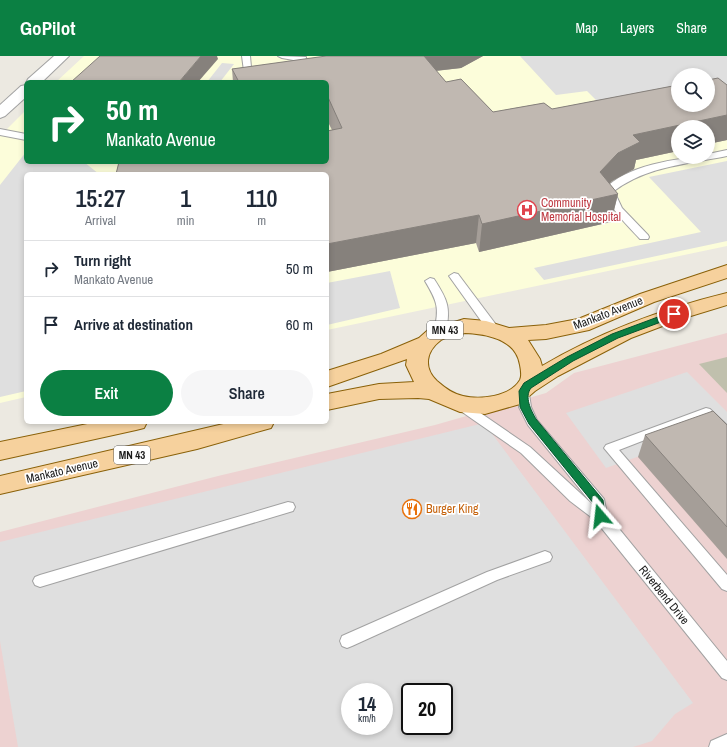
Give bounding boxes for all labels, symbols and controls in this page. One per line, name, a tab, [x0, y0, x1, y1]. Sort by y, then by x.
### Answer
text: GoPilot	[20, 15, 75, 41]
text: Map	[576, 19, 598, 37]
text: Layers	[620, 19, 654, 37]
text: Share	[676, 19, 707, 37]
map controls	[671, 68, 715, 164]
button: search	[671, 68, 715, 112]
text: 50 m	[106, 91, 158, 129]
icon: right	[40, 96, 92, 148]
button: layers	[671, 120, 715, 164]
text: Mankato Avenue	[106, 127, 216, 152]
text: 15:27	[75, 182, 125, 214]
text: 1	[180, 182, 191, 214]
text: 110	[246, 182, 278, 214]
place label: Community Memorial Hospital	[541, 195, 621, 225]
hospital icon: Community Memorial Hospital	[516, 199, 538, 221]
text: Arrival	[85, 212, 116, 229]
text: min	[177, 212, 195, 229]
text: m	[257, 212, 266, 229]
text: Turn right	[74, 250, 131, 271]
icon: right	[40, 258, 62, 280]
text: 50 m	[286, 258, 313, 279]
text: Mankato Avenue	[74, 271, 153, 288]
street label: Mankato Avenue	[571, 292, 645, 334]
pin	[657, 297, 691, 331]
icon: arrive	[663, 303, 685, 325]
icon: arrive	[40, 314, 62, 336]
text: Arrive at destination	[74, 314, 193, 335]
text: 60 m	[286, 314, 313, 335]
road number: MN 43	[427, 321, 463, 339]
button: Exit	[40, 370, 173, 416]
button: Share	[181, 370, 313, 416]
road number: MN 43	[114, 446, 150, 464]
street label: Mankato Avenue	[25, 455, 99, 487]
position arrow	[579, 495, 621, 537]
restaurant icon: Burger King	[401, 498, 423, 520]
place label: Burger King	[426, 501, 479, 517]
street label: Riverbend Drive	[635, 562, 693, 628]
speed limit sign: 20	[401, 683, 453, 735]
text: 14	[358, 690, 376, 717]
text: km/h	[358, 712, 376, 725]

